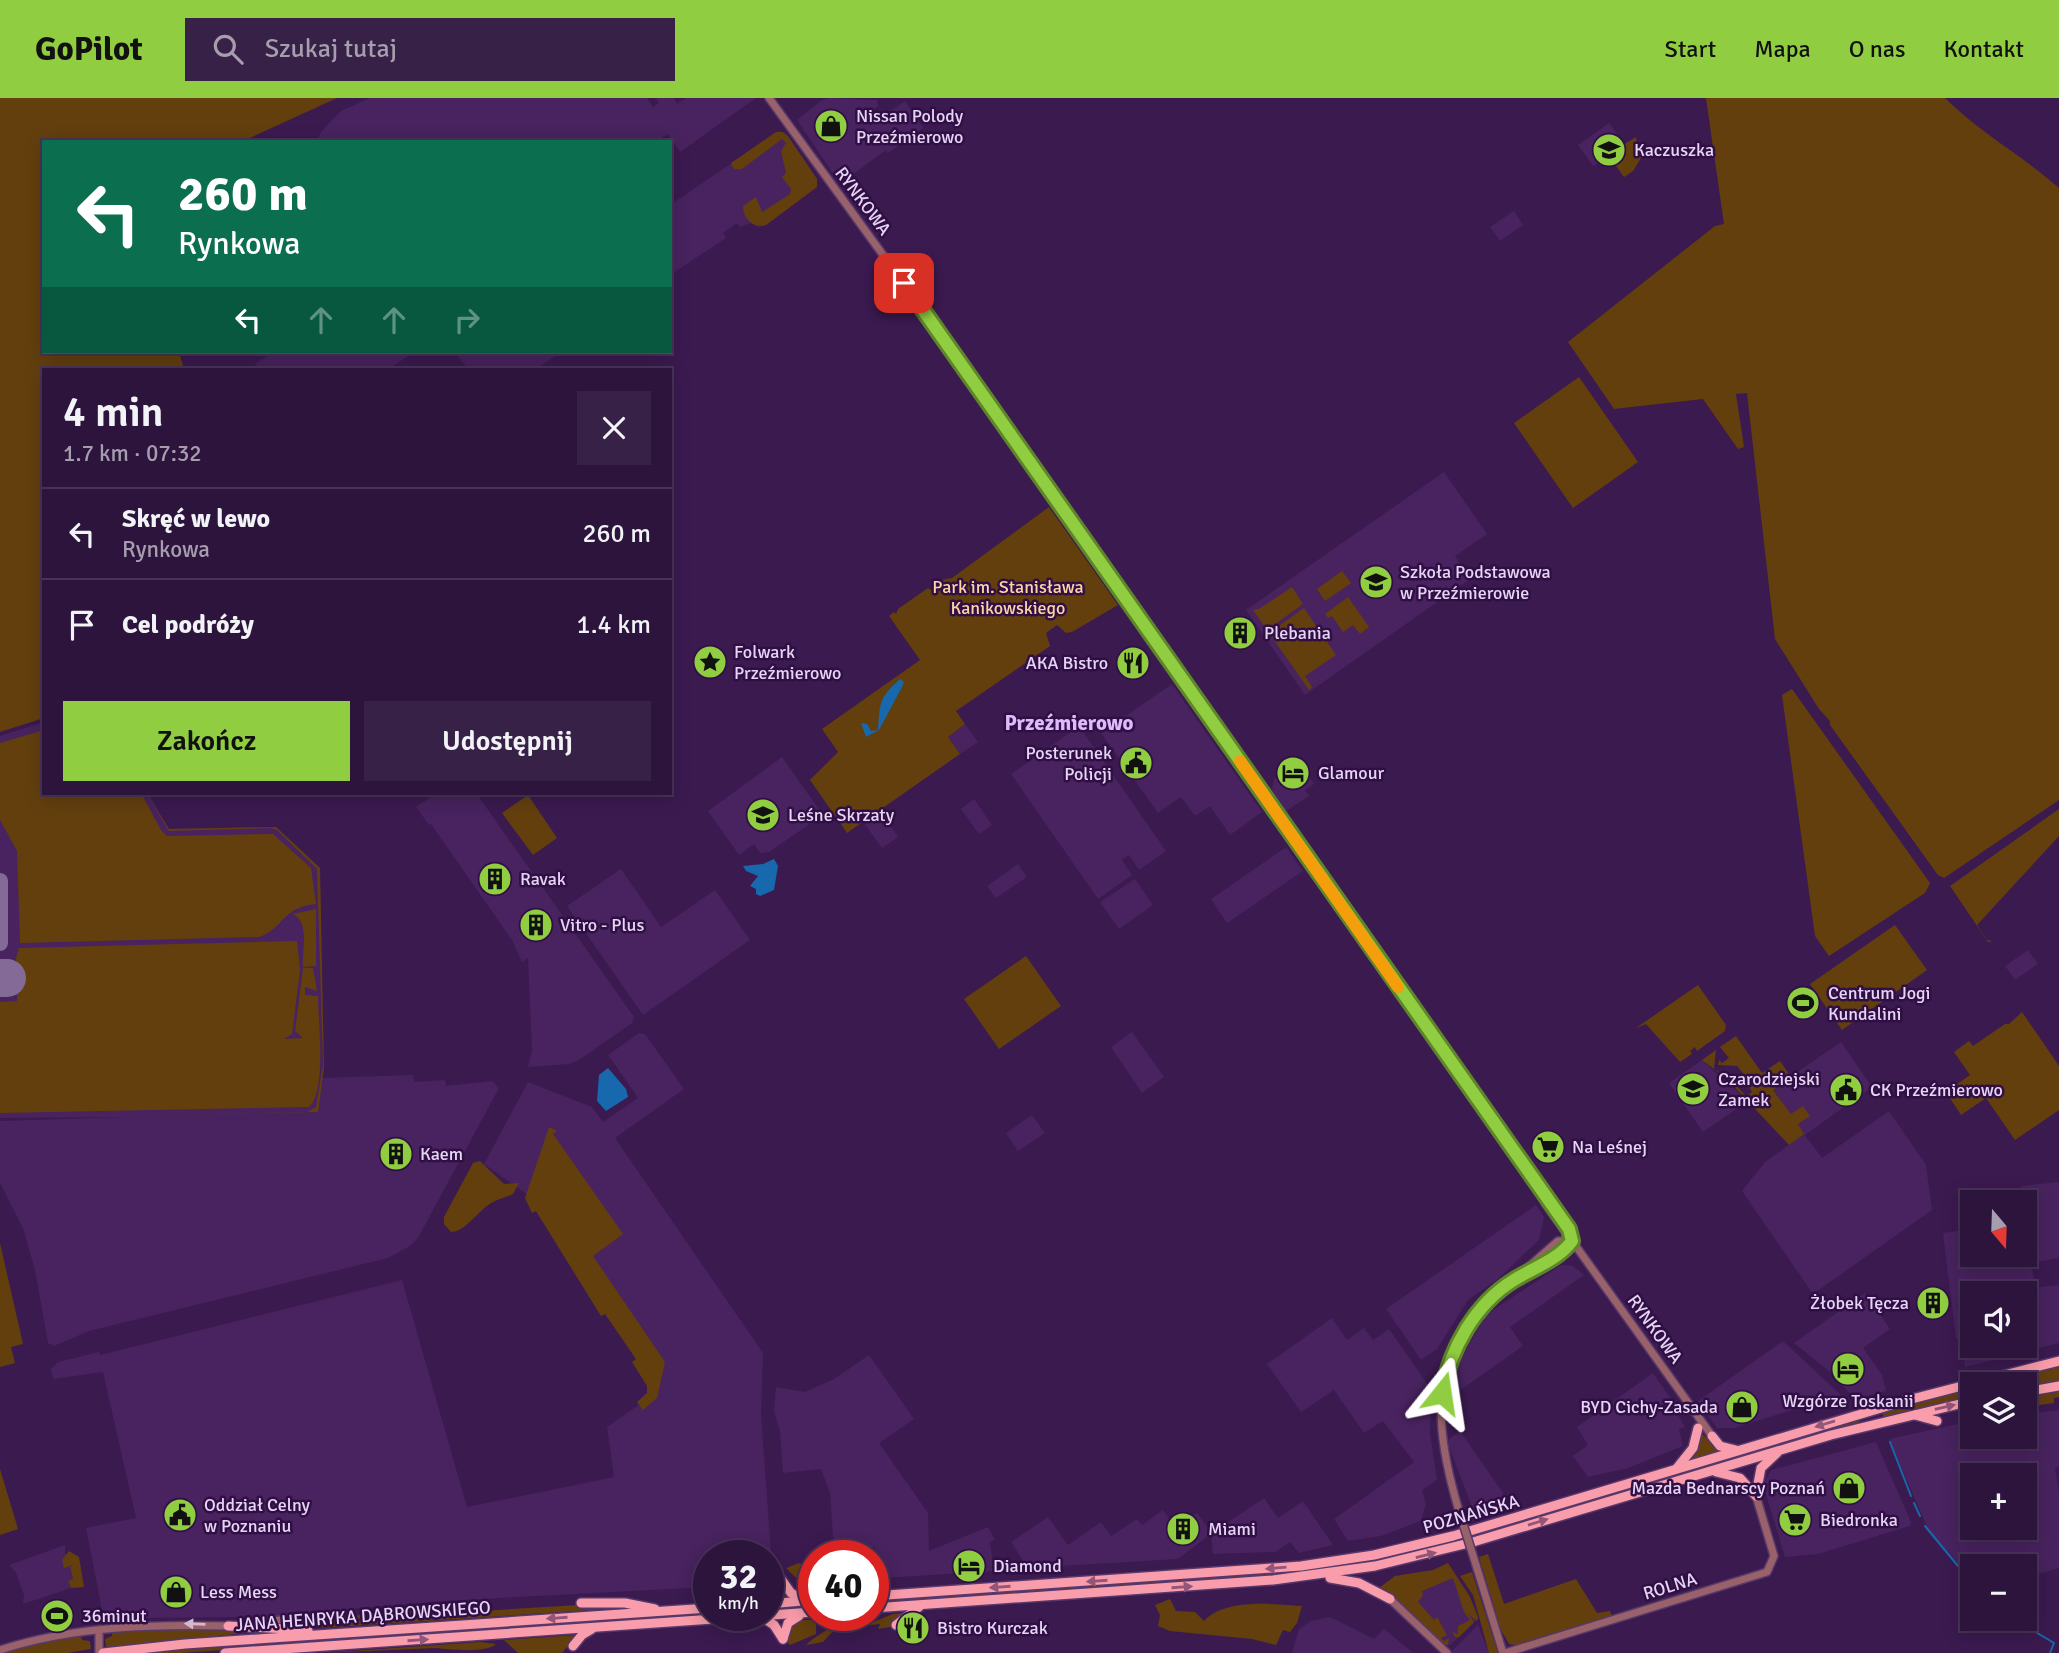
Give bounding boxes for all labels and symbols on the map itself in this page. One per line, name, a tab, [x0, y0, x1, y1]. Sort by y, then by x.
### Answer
place label: Nissan Polody Przeźmierowo	[856, 105, 964, 148]
shop icon: Nissan Polody Przeźmierowo	[812, 107, 850, 145]
school or university icon: Kaczuszka	[1590, 131, 1628, 169]
place label: Kaczuszka	[1634, 139, 1714, 161]
street label: RYNKOWA	[830, 163, 896, 239]
pin	[874, 253, 934, 313]
place label: Szkoła Podstawowa w Przeźmierowie	[1400, 561, 1551, 604]
school or university icon: Szkoła Podstawowa w Przeźmierowie	[1357, 563, 1395, 601]
park label: Park im. Stanisława Kanikowskiego	[932, 576, 1084, 619]
building icon: Plebania	[1221, 614, 1259, 652]
place label: Plebania	[1264, 622, 1331, 644]
place label: Folwark Przeźmierowo	[734, 641, 841, 684]
place icon: Folwark Przeźmierowo	[691, 643, 729, 681]
restaurant icon: AKA Bistro	[1114, 644, 1152, 682]
place label: AKA Bistro	[1026, 652, 1108, 674]
district label: Przeźmierowo	[1004, 710, 1134, 736]
place label: Posterunek Policji	[1026, 742, 1112, 785]
public building icon: Posterunek Policji	[1117, 744, 1155, 782]
hotel icon: Glamour	[1274, 754, 1312, 792]
place label: Glamour	[1318, 762, 1385, 784]
school or university icon: Leśne Skrzaty	[744, 796, 782, 834]
place label: Leśne Skrzaty	[788, 804, 895, 826]
building icon: Ravak	[476, 860, 514, 898]
place label: Ravak	[520, 868, 566, 890]
building icon: Vitro - Plus	[517, 906, 555, 944]
place label: Vitro - Plus	[560, 914, 644, 936]
place label: Centrum Jogi Kundalini	[1828, 982, 1930, 1025]
sports icon: Centrum Jogi Kundalini	[1784, 984, 1822, 1022]
place label: Czarodziejski Zamek	[1718, 1068, 1820, 1111]
school or university icon: Czarodziejski Zamek	[1674, 1070, 1712, 1108]
public building icon: CK Przeźmierowo	[1827, 1071, 1865, 1109]
place label: CK Przeźmierowo	[1870, 1079, 2003, 1101]
supermarket icon: Na Leśnej	[1529, 1128, 1567, 1166]
building icon: Kaem	[377, 1135, 415, 1173]
place label: Na Leśnej	[1572, 1136, 1647, 1158]
place label: Kaem	[420, 1143, 463, 1165]
north arrow	[1960, 1190, 2037, 1267]
building icon: Żłobek Tęcza	[1914, 1284, 1952, 1322]
street label: RYNKOWA	[1623, 1290, 1687, 1368]
place label: Żłobek Tęcza	[1810, 1292, 1909, 1314]
hotel icon: Wzgórze Toskanii	[1829, 1350, 1867, 1388]
position arrow	[1405, 1356, 1479, 1430]
shop icon: BYD Cichy-Zasada	[1723, 1388, 1761, 1426]
place label: Wzgórze Toskanii	[1782, 1390, 1914, 1412]
place label: BYD Cichy-Zasada	[1580, 1396, 1718, 1418]
one-way arrow	[1934, 1401, 1956, 1412]
one-way arrow	[1814, 1420, 1835, 1430]
shop icon: Mazda Bednarscy Poznań	[1830, 1469, 1868, 1507]
place label: Mazda Bednarscy Poznań	[1631, 1477, 1825, 1499]
street label: POZNAŃSKA	[1420, 1490, 1522, 1538]
place label: Oddział Celny w Poznaniu	[204, 1494, 310, 1537]
public building icon: Oddział Celny w Poznaniu	[161, 1496, 199, 1534]
supermarket icon: Biedronka	[1776, 1501, 1814, 1539]
place label: Biedronka	[1820, 1509, 1898, 1531]
building icon: Miami	[1164, 1510, 1202, 1548]
one-way arrow	[1528, 1517, 1549, 1527]
place label: Miami	[1208, 1518, 1256, 1540]
speed limit sign: 40	[798, 1540, 889, 1631]
hotel icon: Diamond	[950, 1547, 988, 1585]
one-way arrow	[1415, 1549, 1437, 1560]
place label: Diamond	[993, 1555, 1062, 1577]
one-way arrow	[1265, 1563, 1287, 1574]
street label: ROLNA	[1641, 1567, 1699, 1605]
shop icon: Less Mess	[157, 1573, 195, 1611]
one-way arrow	[1086, 1576, 1108, 1587]
place label: Less Mess	[200, 1581, 277, 1603]
one-way arrow	[1171, 1581, 1193, 1592]
one-way arrow	[988, 1582, 1010, 1593]
street label: JANA HENRYKA DĄBROWSKIEGO	[235, 1596, 491, 1636]
sports icon: 36minut	[38, 1597, 76, 1635]
place label: 36minut	[82, 1605, 147, 1627]
restaurant icon: Bistro Kurczak	[894, 1609, 932, 1647]
one-way arrow	[546, 1613, 568, 1624]
place label: Bistro Kurczak	[937, 1617, 1048, 1639]
one-way arrow	[184, 1618, 206, 1629]
one-way arrow	[408, 1634, 430, 1645]

